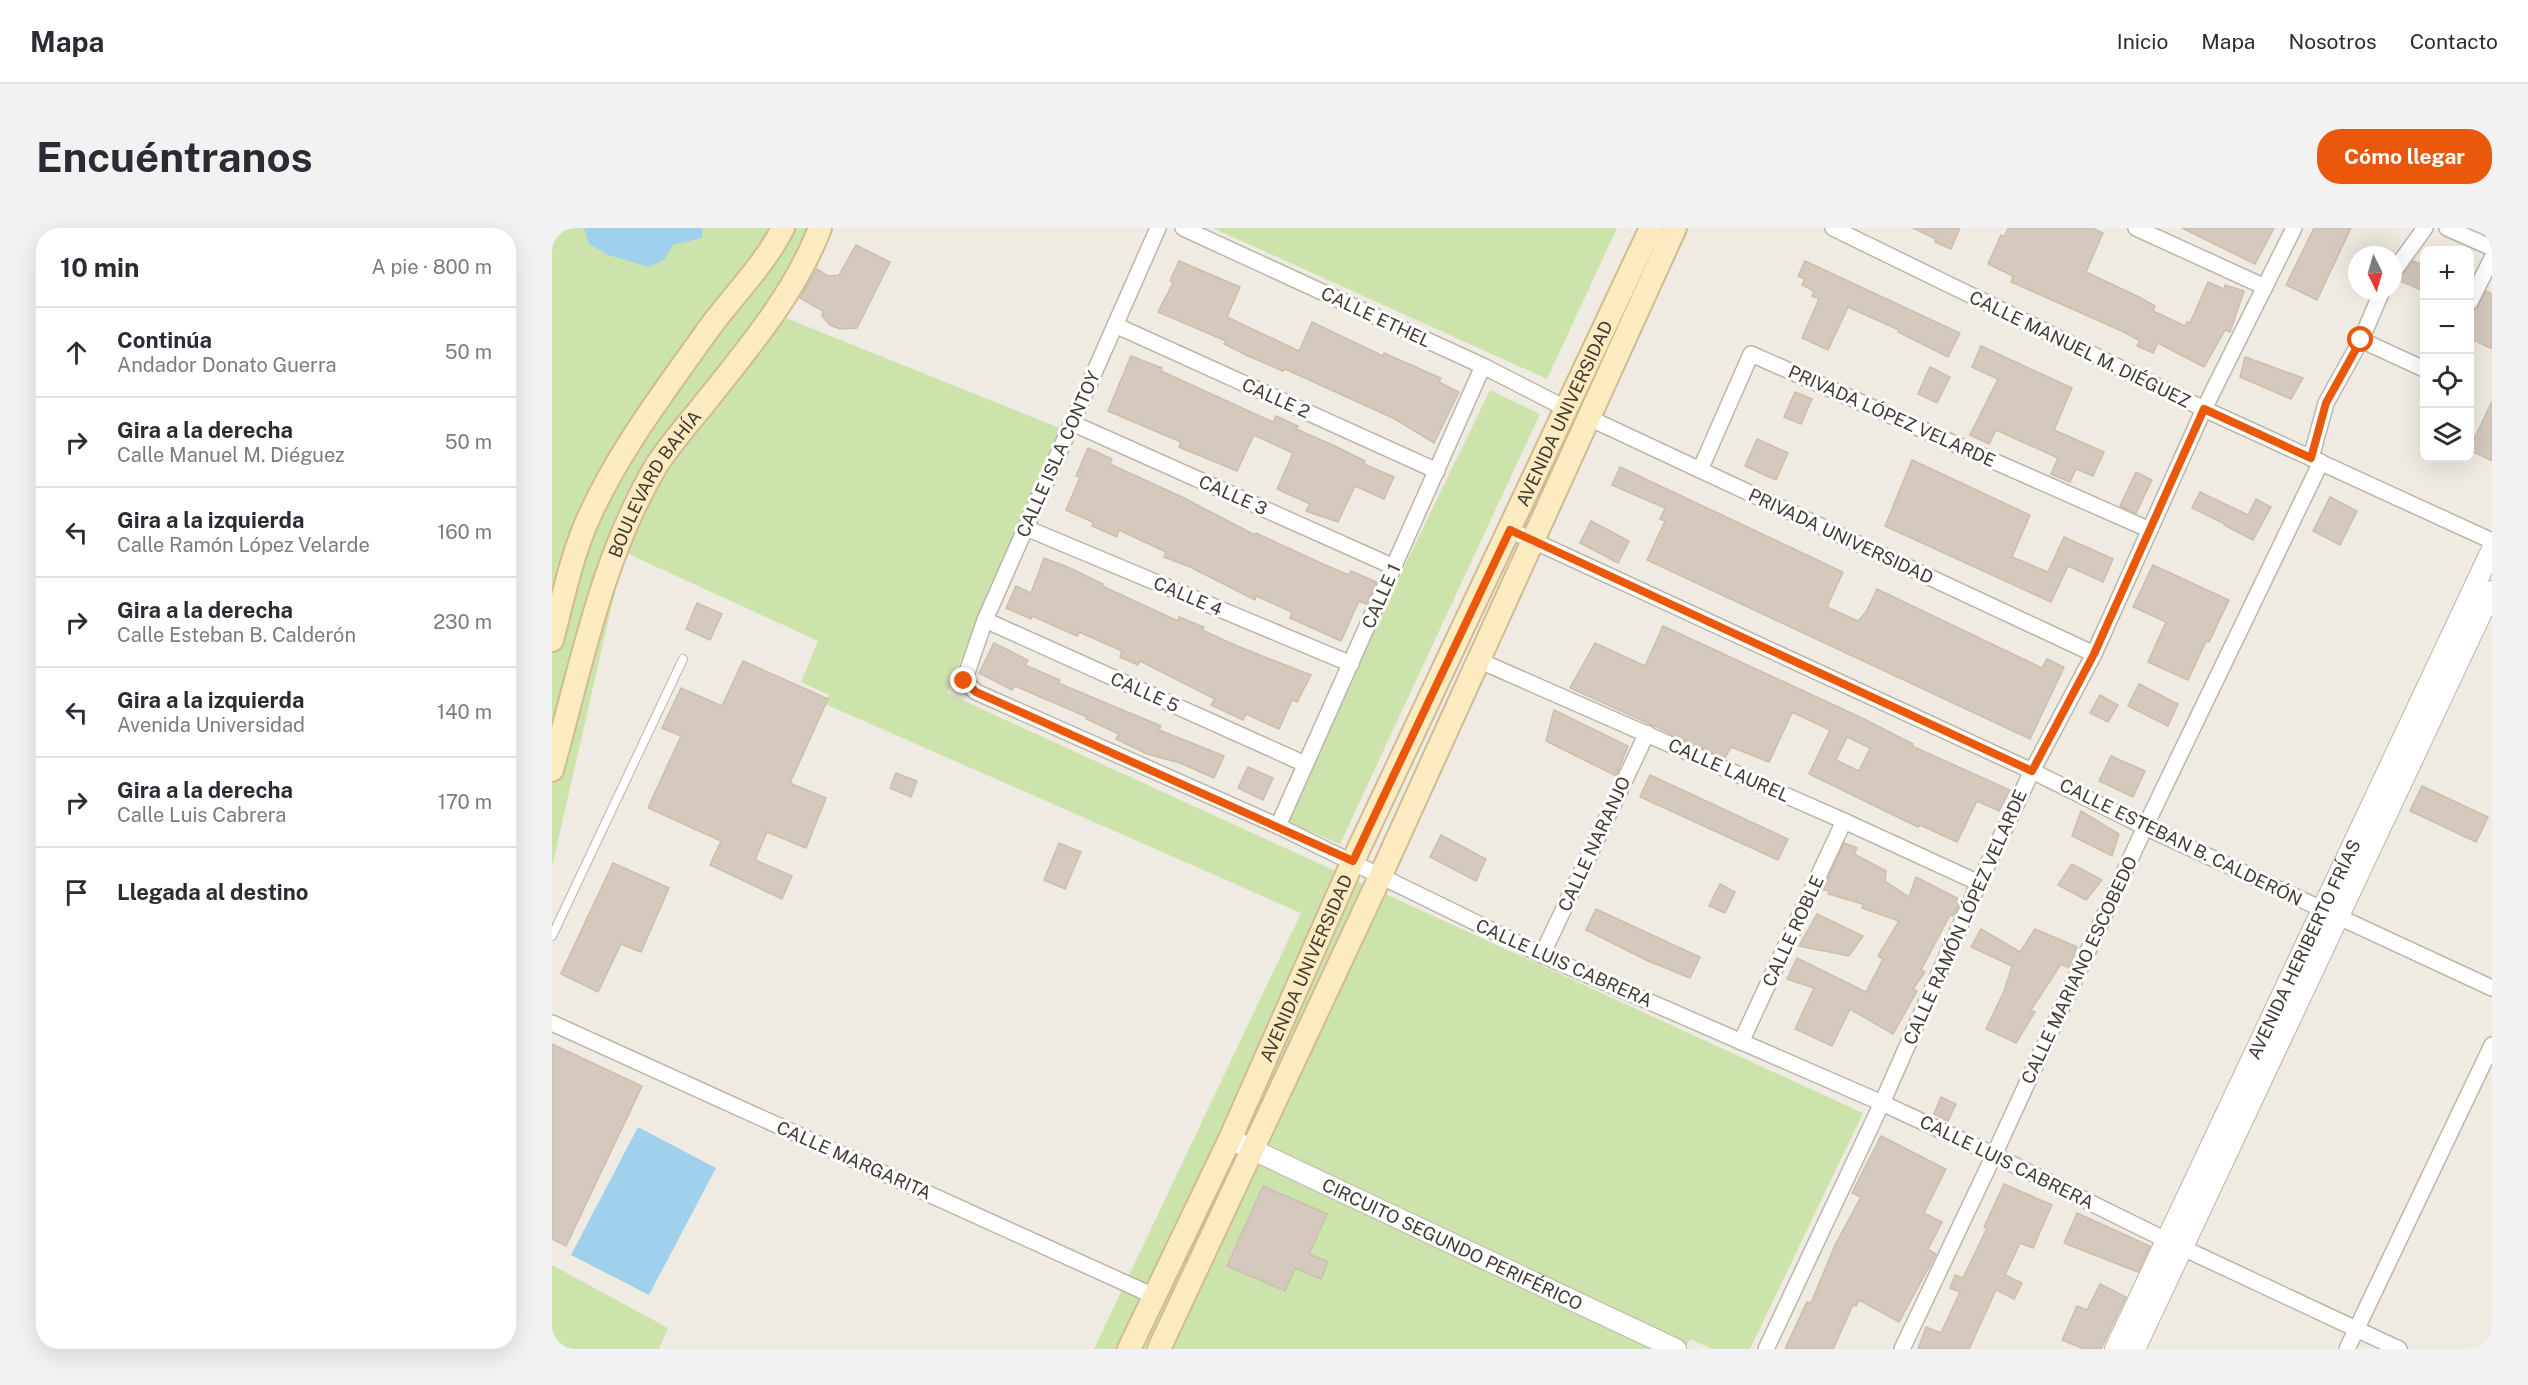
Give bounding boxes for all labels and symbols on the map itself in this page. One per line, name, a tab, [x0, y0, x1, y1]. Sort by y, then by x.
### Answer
north arrow	[2348, 246, 2402, 300]
street label: CALLE ETHEL	[1318, 282, 1434, 352]
street label: CALLE MANUEL M. DIÉGUEZ	[1966, 285, 2194, 412]
street label: AVENIDA UNIVERSIDAD	[1511, 317, 1617, 509]
route start	[2347, 326, 2373, 352]
street label: PRIVADA LÓPEZ VELARDE	[1785, 360, 1999, 471]
street label: CALLE ISLA CONTOY	[1012, 368, 1104, 540]
street label: CALLE 2	[1239, 374, 1313, 422]
street label: BOULEVARD BAHÍA	[604, 406, 705, 560]
street label: CALLE 3	[1196, 471, 1270, 519]
street label: PRIVADA UNIVERSIDAD	[1745, 484, 1937, 588]
street label: CALLE 1	[1357, 560, 1405, 632]
street label: CALLE 4	[1150, 572, 1226, 620]
route end	[950, 667, 976, 693]
street label: CALLE 5	[1107, 668, 1183, 716]
street label: CALLE LAUREL	[1665, 734, 1793, 806]
street label: CALLE NARANJO	[1554, 773, 1634, 915]
street label: CALLE ESTEBAN B. CALDERÓN	[2056, 773, 2306, 910]
street label: CALLE RAMÓN LÓPEZ VELARDE	[1898, 786, 2031, 1048]
street label: AVENIDA HERIBERTO FRÍAS	[2243, 836, 2364, 1062]
street label: CALLE MARIANO ESCOBEDO	[2017, 853, 2141, 1087]
street label: AVENIDA UNIVERSIDAD	[1255, 871, 1356, 1065]
street label: CALLE ROBLE	[1758, 872, 1828, 990]
street label: CALLE LUIS CABRERA	[1472, 915, 1656, 1012]
street label: CALLE LUIS CABRERA	[1917, 1111, 2098, 1213]
street label: CALLE MARGARITA	[773, 1116, 935, 1204]
street label: CIRCUITO SEGUNDO PERIFÉRICO	[1319, 1174, 1586, 1314]

